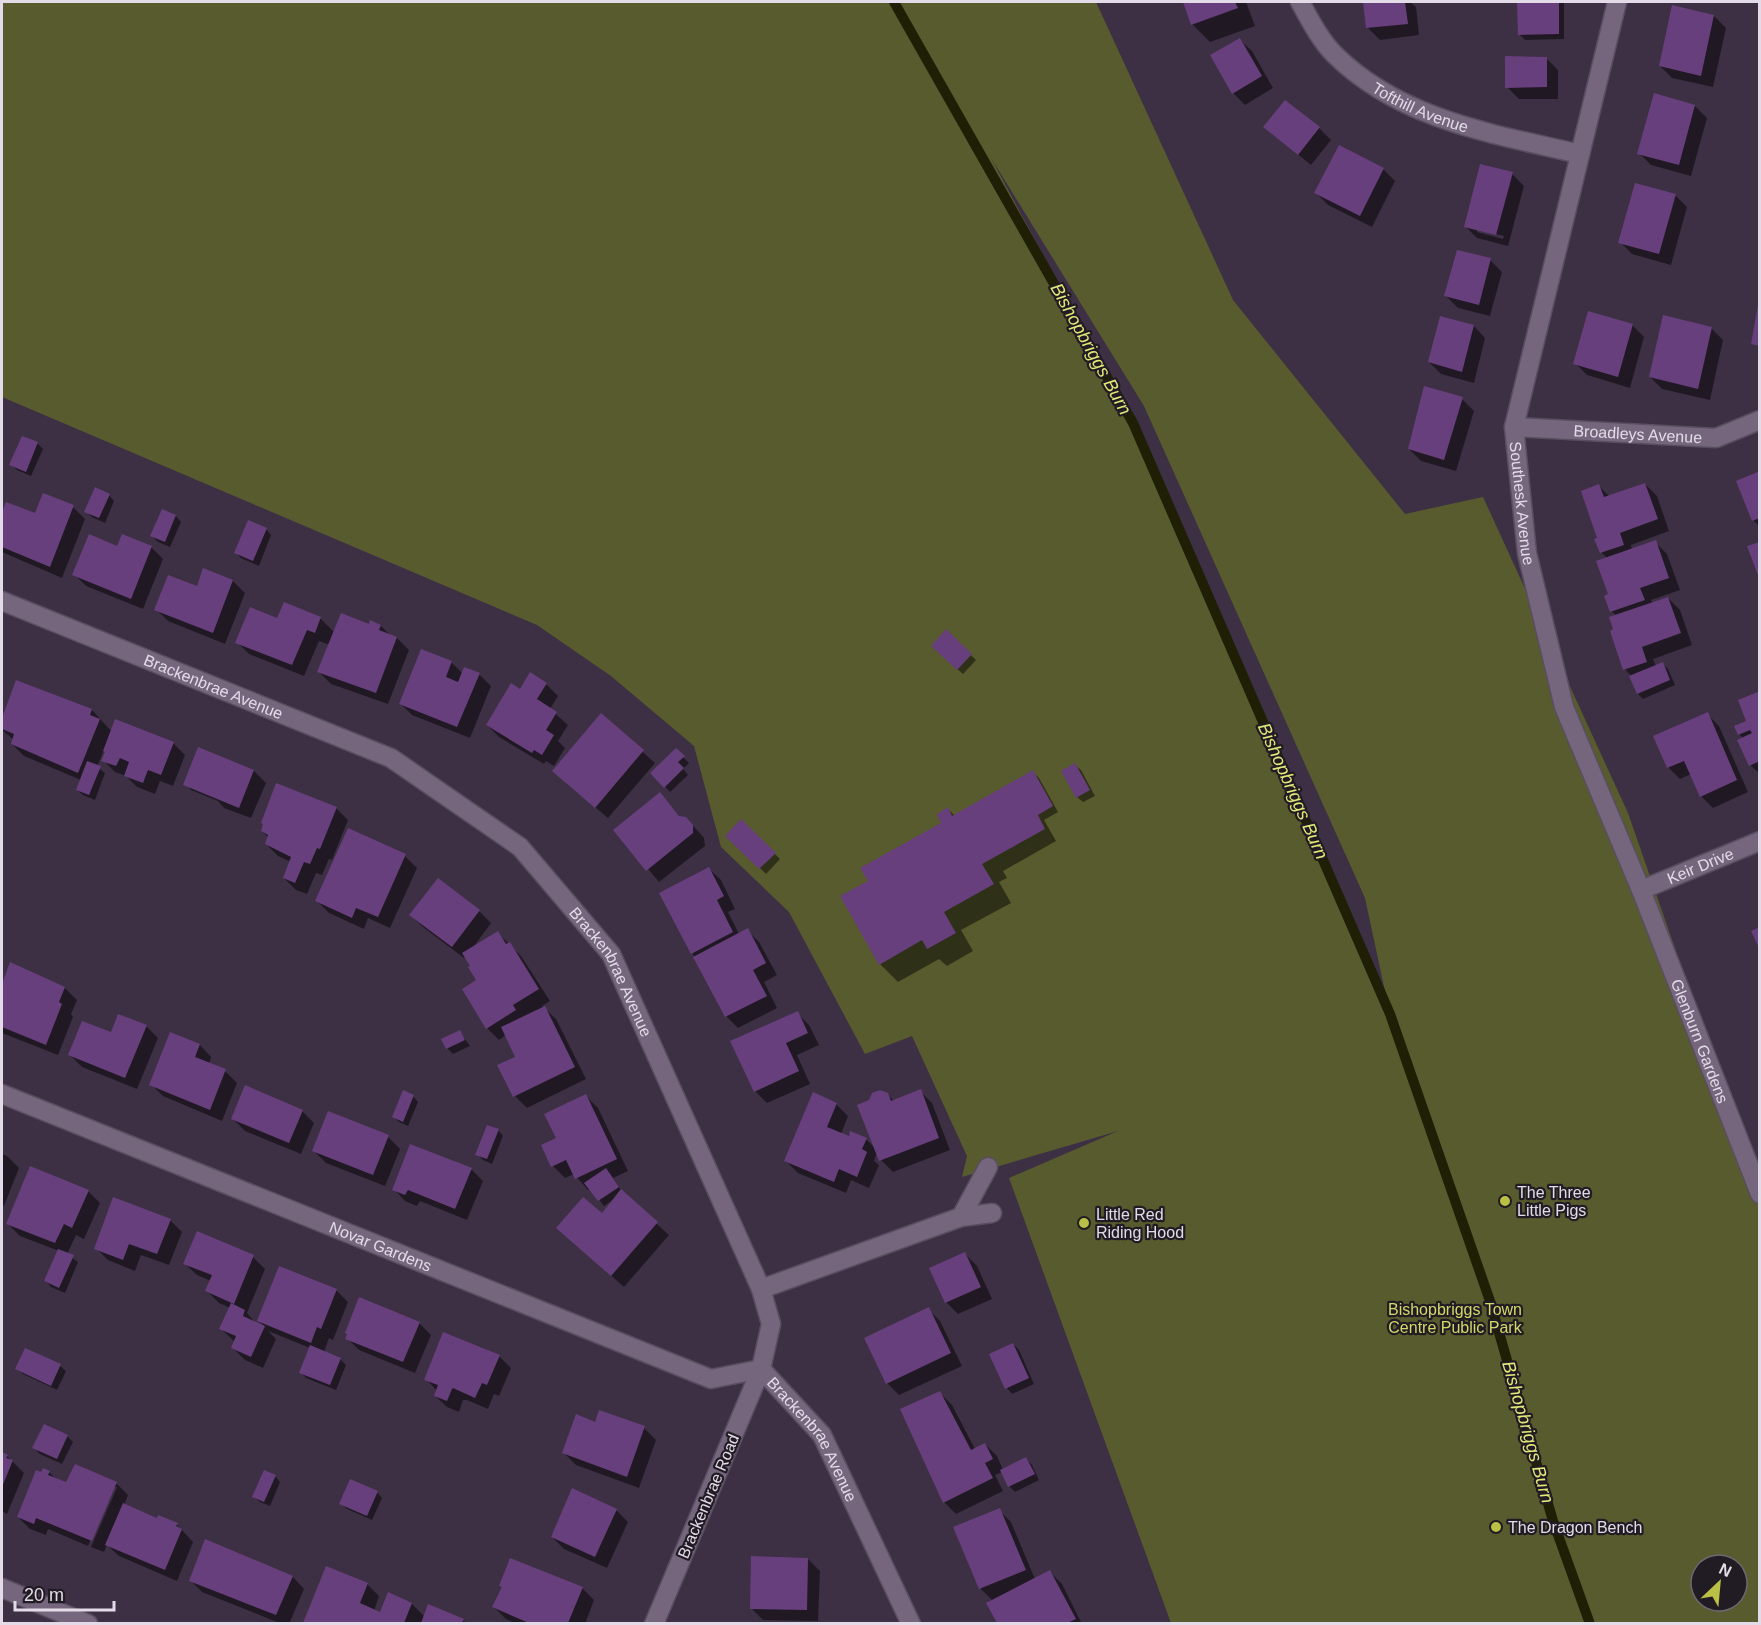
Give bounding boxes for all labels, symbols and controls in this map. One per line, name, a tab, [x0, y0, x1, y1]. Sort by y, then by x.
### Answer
street label: Tofthill Avenue	[1369, 79, 1470, 136]
water label: Bishopbriggs Burn	[1047, 280, 1135, 418]
street label: Broadleys Avenue	[1573, 422, 1703, 446]
street label: Southesk Avenue	[1507, 441, 1538, 567]
street label: Brackenbrae Avenue	[141, 651, 285, 722]
water label: Bishopbriggs Burn	[1254, 720, 1332, 862]
street label: Keir Drive	[1665, 845, 1736, 887]
street label: Brackenbrae Avenue	[566, 904, 655, 1039]
street label: Glenburn Gardens	[1668, 977, 1732, 1106]
place label: The Three Little Pigs	[1517, 1184, 1591, 1219]
marker: The Three Little Pigs	[1498, 1194, 1512, 1208]
place label: Little Red Riding Hood	[1096, 1206, 1184, 1241]
marker: Little Red Riding Hood	[1077, 1216, 1091, 1230]
street label: Novar Gardens	[327, 1219, 434, 1275]
park label: Bishopbriggs Town Centre Public Park	[1388, 1301, 1523, 1336]
water label: Bishopbriggs Burn	[1498, 1359, 1558, 1505]
street label: Brackenbrae Avenue	[764, 1374, 860, 1504]
street label: Brackenbrae Road	[675, 1431, 742, 1561]
place label: The Dragon Bench	[1508, 1519, 1642, 1536]
marker: The Dragon Bench	[1489, 1520, 1503, 1534]
north arrow	[1689, 1553, 1749, 1613]
text: N	[1716, 1560, 1734, 1580]
scale bar	[15, 1574, 114, 1612]
text: 20 m	[24, 1585, 64, 1605]

